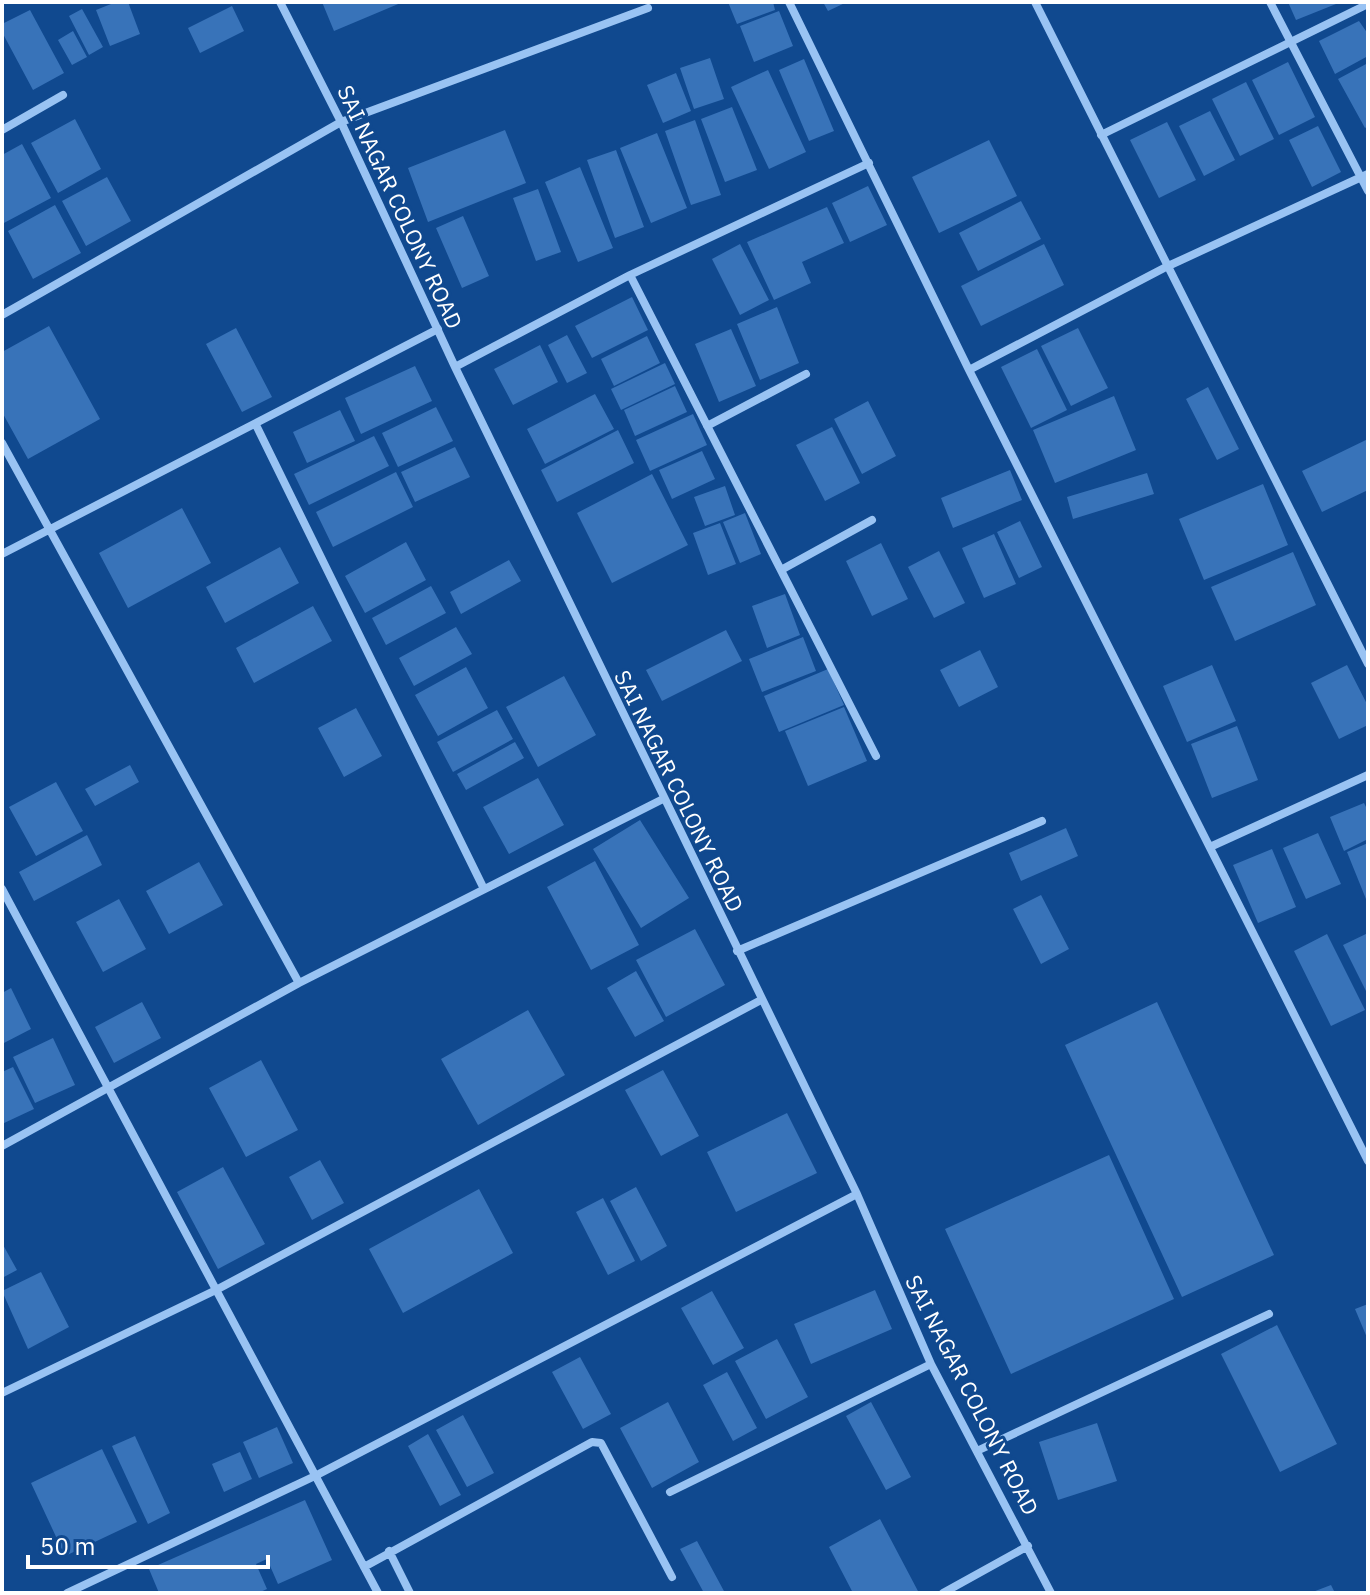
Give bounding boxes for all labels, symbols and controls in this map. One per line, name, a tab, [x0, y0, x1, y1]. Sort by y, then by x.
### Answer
street label: SAI NAGAR COLONY ROAD	[331, 80, 470, 333]
street label: SAI NAGAR COLONY ROAD	[608, 665, 751, 916]
street label: SAI NAGAR COLONY ROAD	[899, 1270, 1046, 1520]
scale bar	[28, 1519, 268, 1569]
text: 50 m	[40, 1530, 95, 1562]

